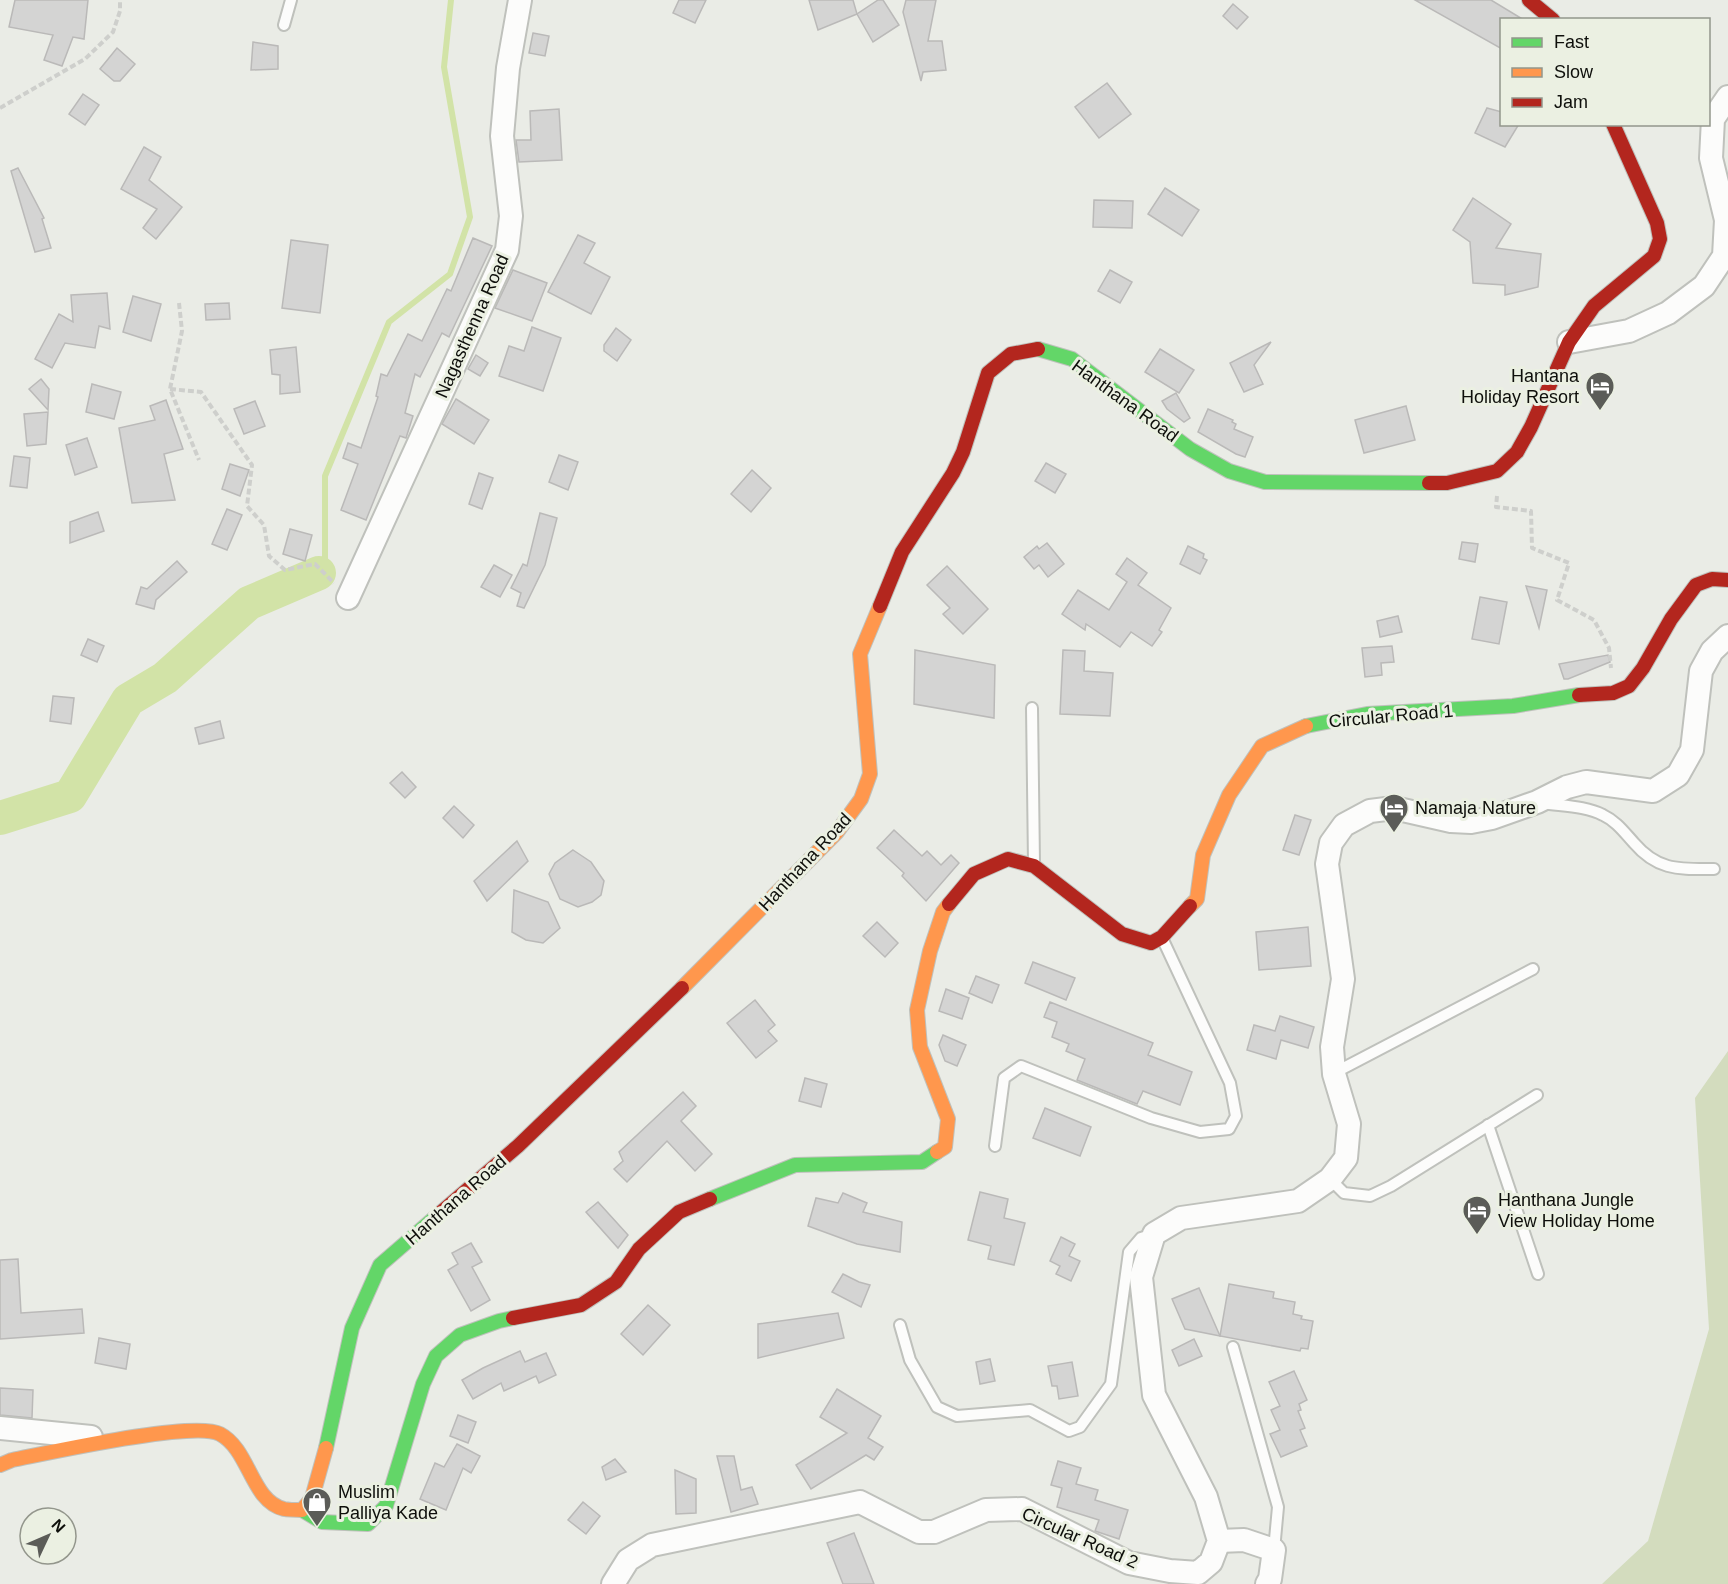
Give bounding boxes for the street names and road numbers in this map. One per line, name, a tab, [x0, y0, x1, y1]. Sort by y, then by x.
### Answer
street label: Nagasthenna Road	[431, 251, 513, 401]
street label: Hanthana Road	[1068, 356, 1182, 446]
street label: Circular Road 1	[1328, 701, 1454, 731]
street label: Hanthana Road	[755, 809, 855, 915]
street label: Hanthana Road	[402, 1151, 510, 1249]
street label: Circular Road 2	[1019, 1503, 1141, 1573]

